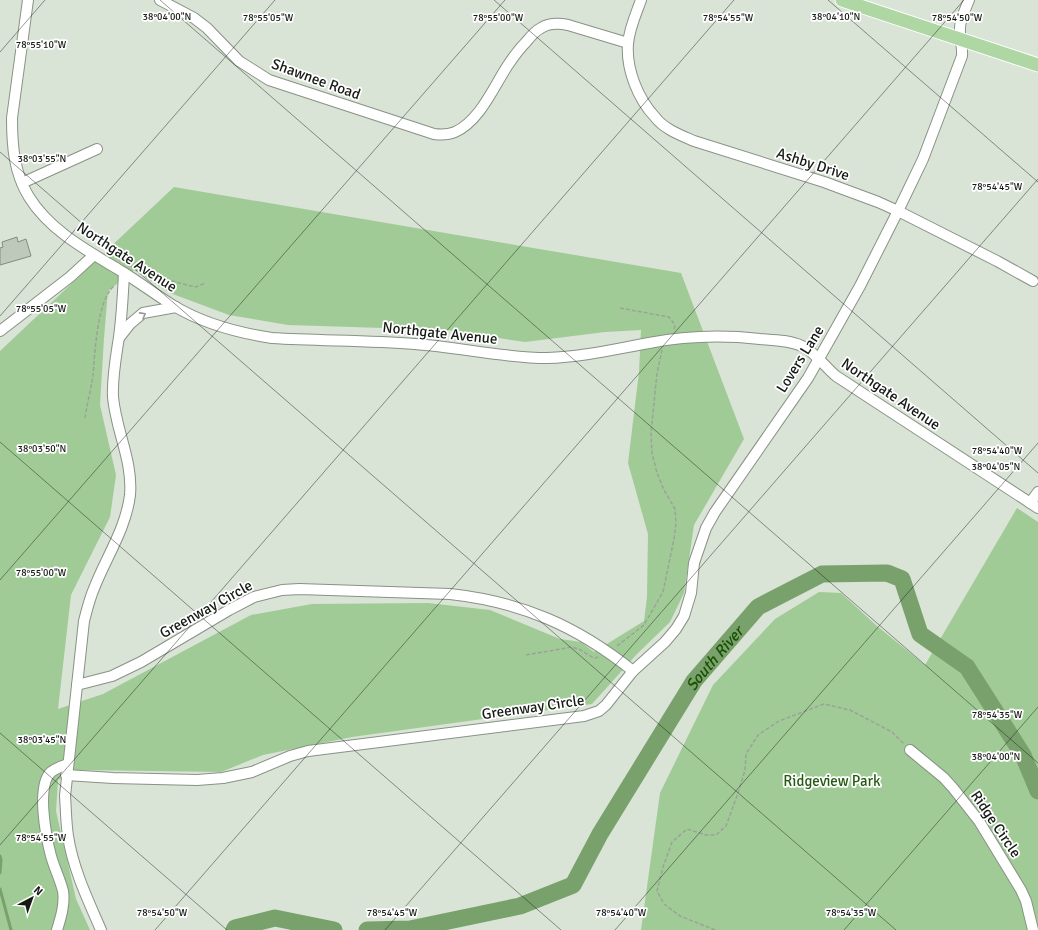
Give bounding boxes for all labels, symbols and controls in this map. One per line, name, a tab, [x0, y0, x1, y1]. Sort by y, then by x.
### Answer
text: 38°04'00"N	[143, 11, 191, 23]
text: 38°04'10"N	[812, 11, 860, 23]
text: 78°55'05"W	[243, 12, 294, 24]
text: 78°55'00"W	[473, 12, 524, 24]
text: 78°54'55"W	[703, 12, 754, 24]
text: 78°54'50"W	[932, 12, 983, 24]
text: 78°55'10"W	[16, 39, 67, 51]
street label: Shawnee Road	[269, 55, 363, 103]
street label: Ashby Drive	[774, 144, 852, 184]
text: 38°03'55"N	[18, 153, 66, 165]
text: 78°54'45"W	[972, 181, 1023, 193]
street label: Northgate Avenue	[74, 218, 180, 296]
text: 78°55'05"W	[16, 303, 67, 315]
one-way arrow	[139, 312, 146, 320]
street label: Northgate Avenue	[382, 318, 498, 348]
street label: Lovers Lane	[772, 322, 828, 396]
street label: Northgate Avenue	[838, 354, 944, 434]
text: 38°03'50"N	[18, 443, 66, 455]
text: 78°54'40"W	[972, 445, 1023, 457]
text: 38°04'05"N	[972, 461, 1020, 473]
text: 78°55'00"W	[16, 567, 67, 579]
street label: Greenway Circle	[156, 576, 256, 642]
water label: South River	[682, 621, 749, 694]
street label: Greenway Circle	[481, 691, 585, 723]
text: 78°54'35"W	[972, 709, 1023, 721]
text: 38°03'45"N	[18, 734, 66, 746]
text: 38°04'00"N	[972, 751, 1020, 763]
park label: Ridgeview Park	[783, 772, 881, 790]
street label: Ridge Circle	[967, 787, 1025, 861]
text: 78°54'55"W	[16, 832, 67, 844]
north arrow	[12, 878, 52, 918]
text: N	[31, 883, 45, 898]
text: 78°54'50"W	[137, 907, 188, 919]
text: 78°54'45"W	[367, 907, 418, 919]
text: 78°54'40"W	[596, 907, 647, 919]
text: 78°54'35"W	[826, 907, 877, 919]

